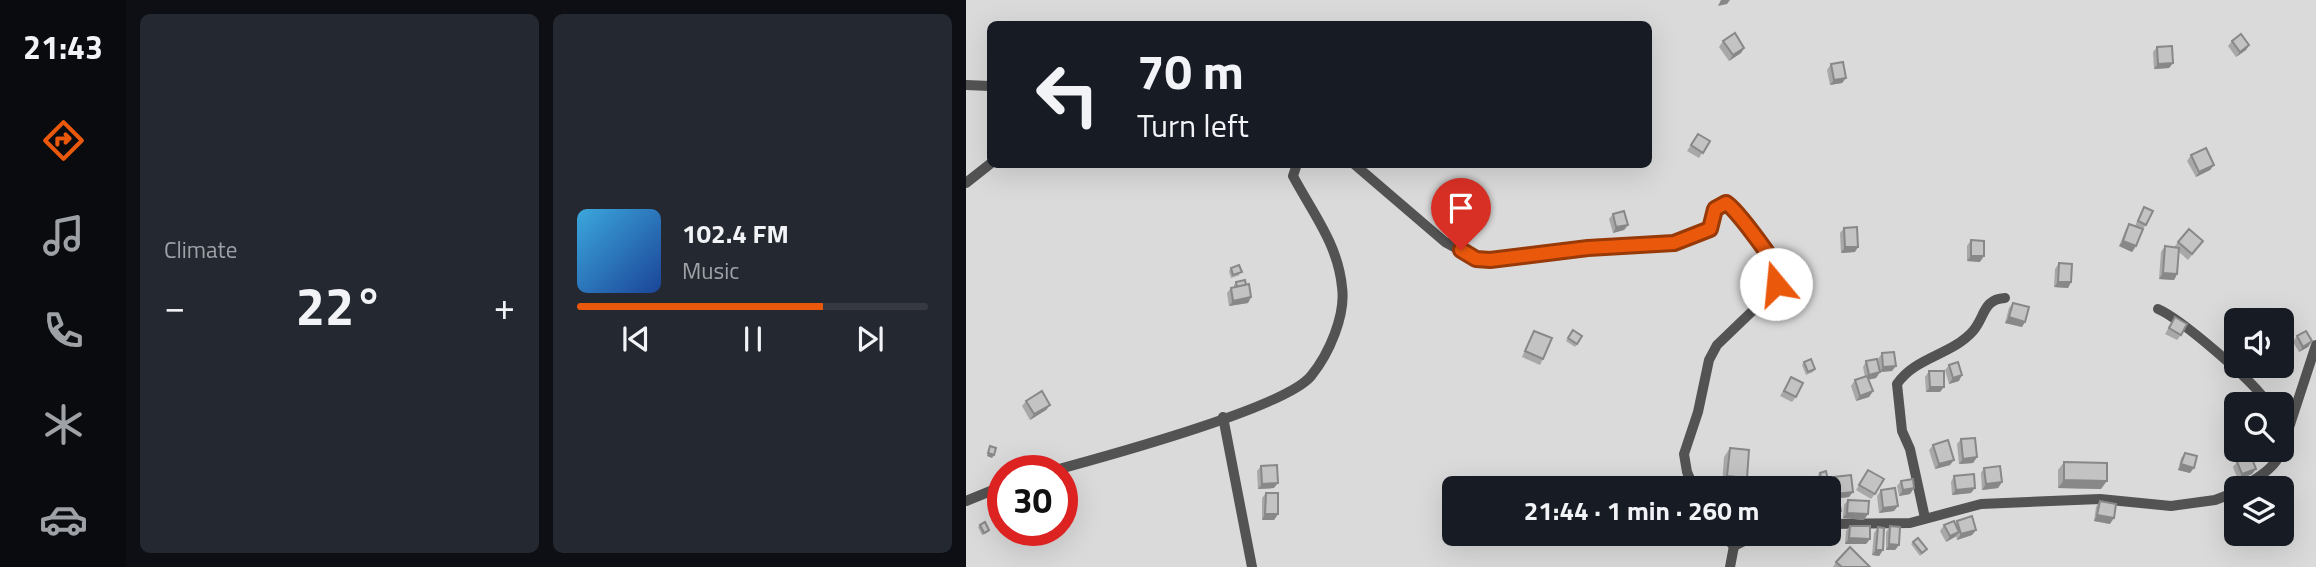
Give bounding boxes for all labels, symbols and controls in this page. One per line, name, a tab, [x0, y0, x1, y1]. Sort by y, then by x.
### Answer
text: 21:43	[23, 23, 103, 71]
text: 70 m	[1137, 33, 1244, 108]
icon: left	[1022, 49, 1113, 140]
text: Turn left	[1137, 101, 1249, 149]
icon: directions	[39, 116, 88, 165]
pin	[1431, 178, 1491, 250]
icon: arrive	[1442, 189, 1480, 227]
icon: music	[39, 211, 88, 260]
text: 102.4 FM	[682, 214, 789, 253]
text: Climate	[164, 232, 237, 267]
position arrow	[1739, 247, 1813, 321]
text: Music	[682, 253, 739, 288]
text: 22°	[296, 266, 383, 345]
text: −	[164, 277, 185, 335]
text: +	[494, 277, 515, 335]
icon: phone	[39, 306, 88, 355]
map controls	[2224, 308, 2294, 546]
button: sound	[2224, 308, 2294, 378]
icon: previous	[617, 320, 655, 358]
icon: pause	[734, 320, 772, 358]
icon: next	[851, 320, 889, 358]
button: search	[2224, 392, 2294, 462]
icon: climate	[39, 400, 88, 449]
speed limit sign: 30	[987, 455, 1078, 546]
button: layers	[2224, 476, 2294, 546]
text: 21:44 · 1 min · 260 m	[1524, 491, 1759, 530]
icon: car	[39, 495, 88, 544]

